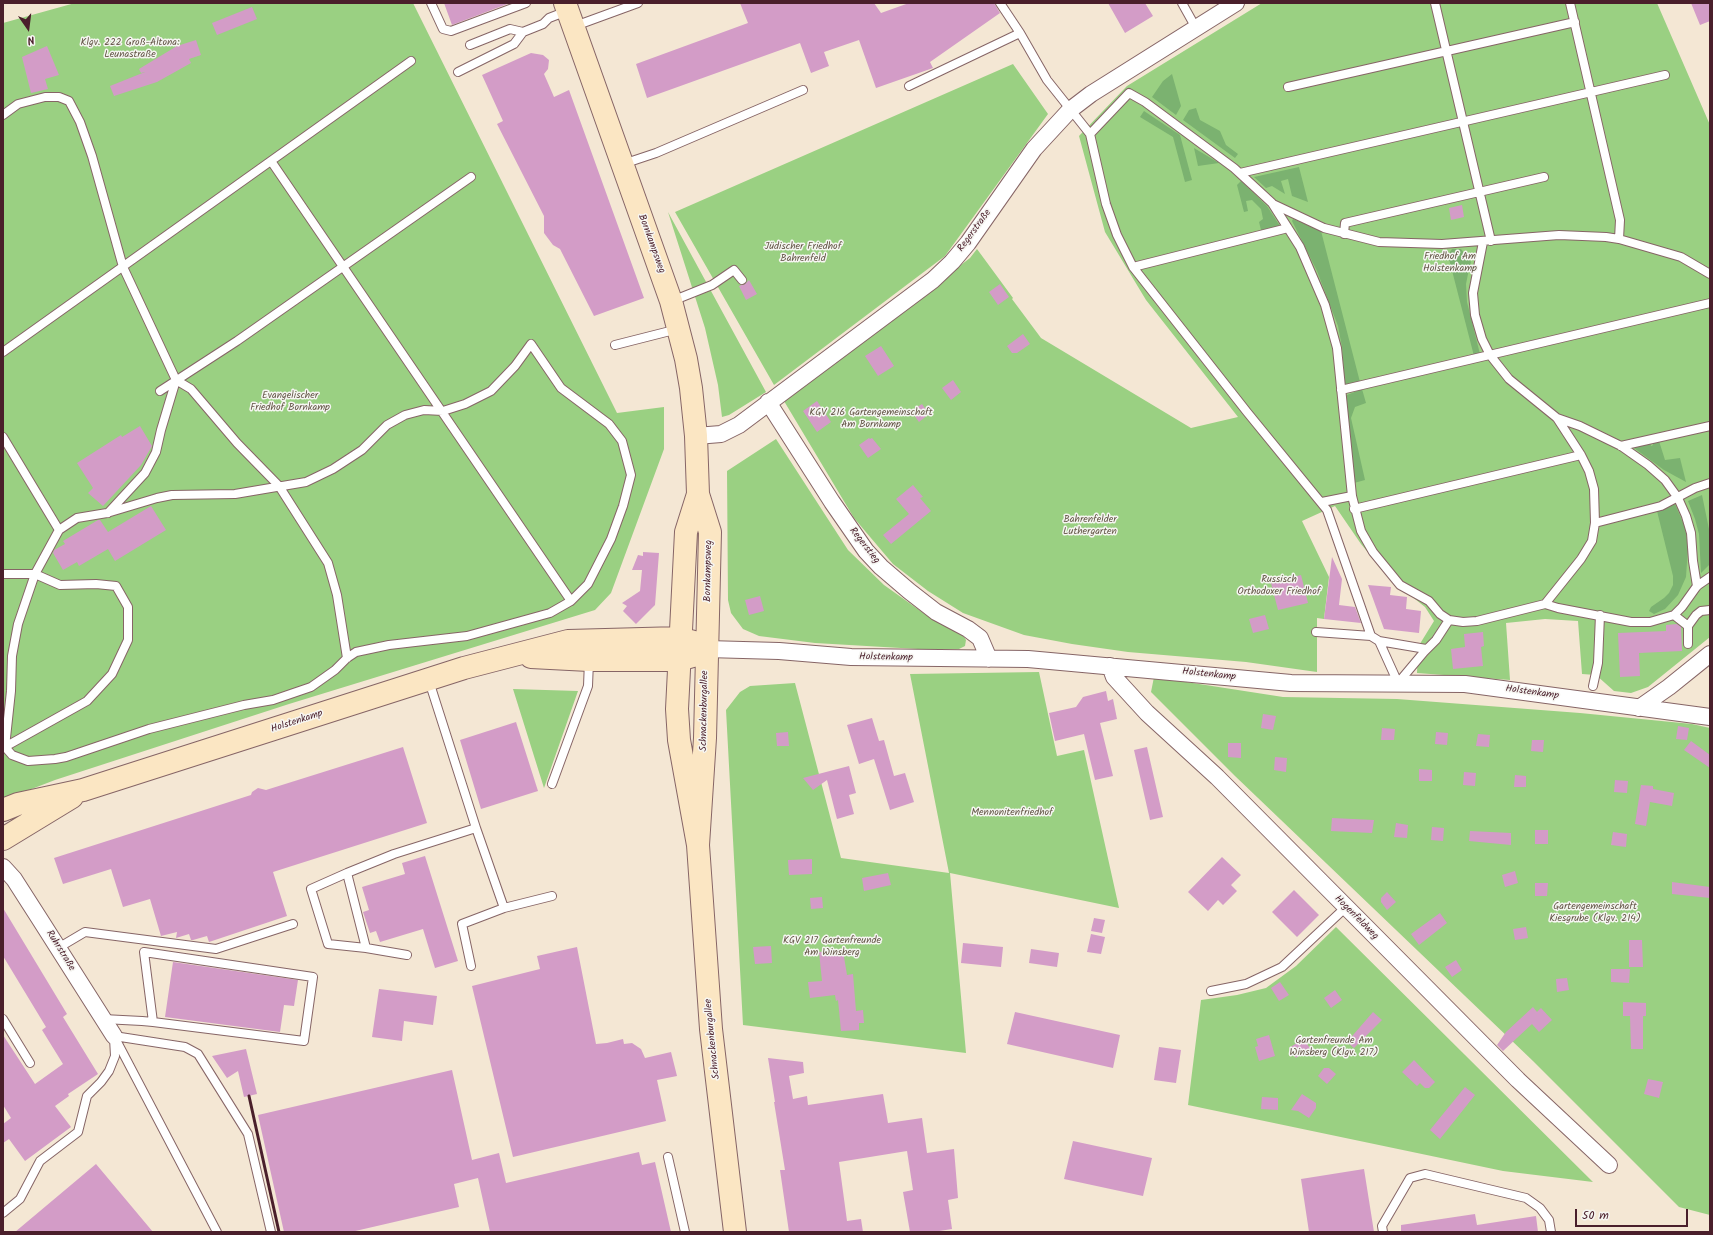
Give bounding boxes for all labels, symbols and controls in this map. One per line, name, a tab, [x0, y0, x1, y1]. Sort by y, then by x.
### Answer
north arrow	[8, 8, 48, 48]
text: N	[25, 30, 36, 49]
park label: Klgv. 222 Groß-Altona: Leunastraße	[81, 37, 179, 60]
street label: Regerstraße	[956, 207, 994, 255]
street label: Bornkampsweg	[635, 213, 667, 275]
park label: Jüdischer Friedhof Bahrenfeld	[765, 241, 841, 264]
park label: Friedhof Am Holstenkamp	[1423, 251, 1477, 274]
park label: Evangelischer Friedhof Bornkamp	[250, 390, 330, 414]
park label: KGV 216 Gartengemeinschaft Am Bornkamp	[809, 407, 933, 430]
park label: Bahrenfelder Luthergarten	[1063, 514, 1117, 538]
street label: Regerstieg	[846, 525, 882, 567]
street label: Bornkampsweg	[702, 540, 716, 602]
park label: Russisch Orthodoxer Friedhof	[1238, 574, 1320, 598]
street label: Holstenkamp	[859, 652, 913, 664]
street label: Holstenkamp	[1182, 666, 1236, 684]
street label: Schnackenburgallee	[698, 670, 712, 752]
street label: Holstenkamp	[1505, 683, 1559, 703]
street label: Holstenkamp	[270, 708, 324, 736]
park label: Mennonitenfriedhof	[971, 807, 1053, 819]
street label: Hogenfeldweg	[1331, 893, 1381, 943]
park label: Gartengemeinschaft Kiesgrube (Klgv. 214)	[1549, 901, 1641, 924]
street label: Ruhrstraße	[43, 928, 77, 974]
park label: KGV 217 Gartenfreunde Am Winsberg	[783, 935, 881, 958]
street label: Schnackenburgallee	[703, 998, 723, 1080]
park label: Gartenfreunde Am Winsberg (Klgv. 217)	[1290, 1035, 1378, 1058]
scale bar	[1577, 1201, 1690, 1227]
text: 50 m	[1582, 1206, 1609, 1225]

